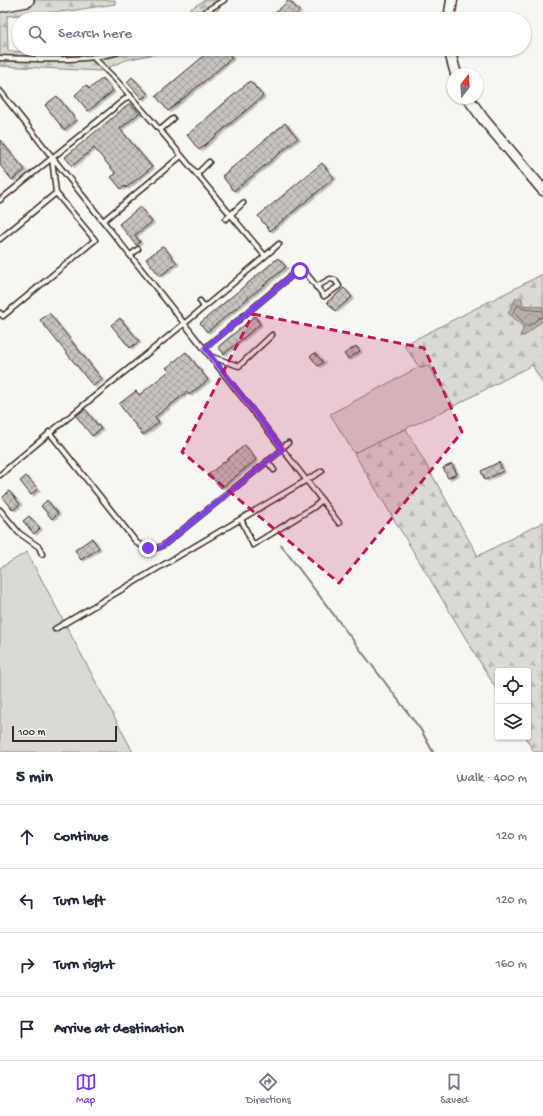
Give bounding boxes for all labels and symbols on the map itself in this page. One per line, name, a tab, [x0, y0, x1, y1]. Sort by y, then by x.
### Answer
north arrow	[447, 68, 483, 104]
route start	[291, 262, 309, 280]
route end	[139, 539, 157, 557]
scale bar	[12, 724, 117, 743]

